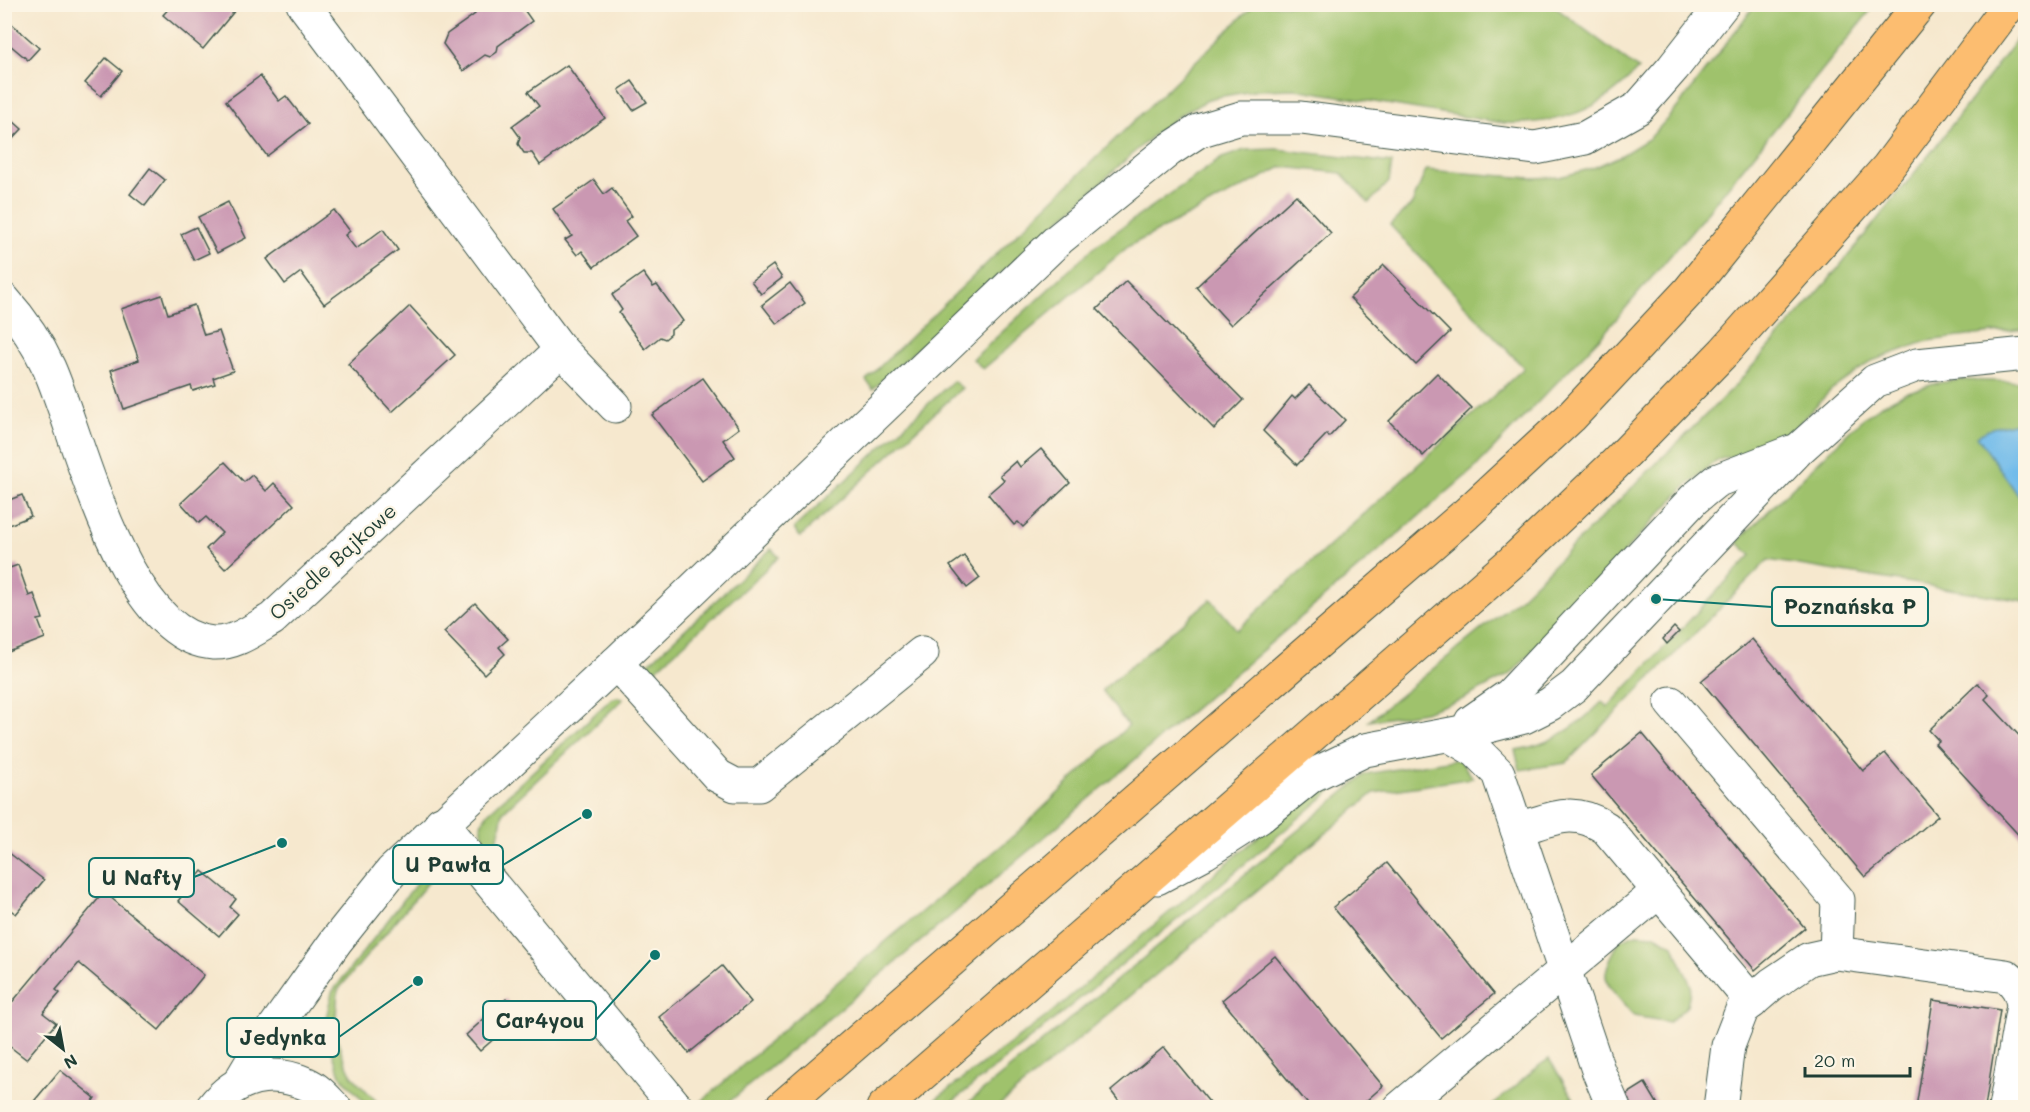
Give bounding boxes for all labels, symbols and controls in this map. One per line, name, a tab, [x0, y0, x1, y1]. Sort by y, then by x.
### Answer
street label: Osiedle Bajkowe	[263, 497, 401, 625]
callout: Poznańska P	[1772, 587, 1928, 626]
text: Poznańska P	[1784, 592, 1916, 619]
callout: U Pawła	[393, 845, 503, 884]
text: U Pawła	[405, 850, 491, 877]
callout: U Nafty	[89, 858, 194, 897]
text: U Nafty	[102, 863, 182, 891]
callout: Car4you	[483, 1001, 596, 1040]
text: Car4you	[496, 1006, 584, 1034]
callout: Jedynka	[227, 1018, 339, 1057]
north arrow	[33, 1019, 93, 1079]
text: Jedynka	[239, 1023, 327, 1051]
scale bar	[1805, 1040, 1910, 1078]
text: 20 m	[1814, 1048, 1855, 1072]
text: N	[60, 1050, 82, 1074]

